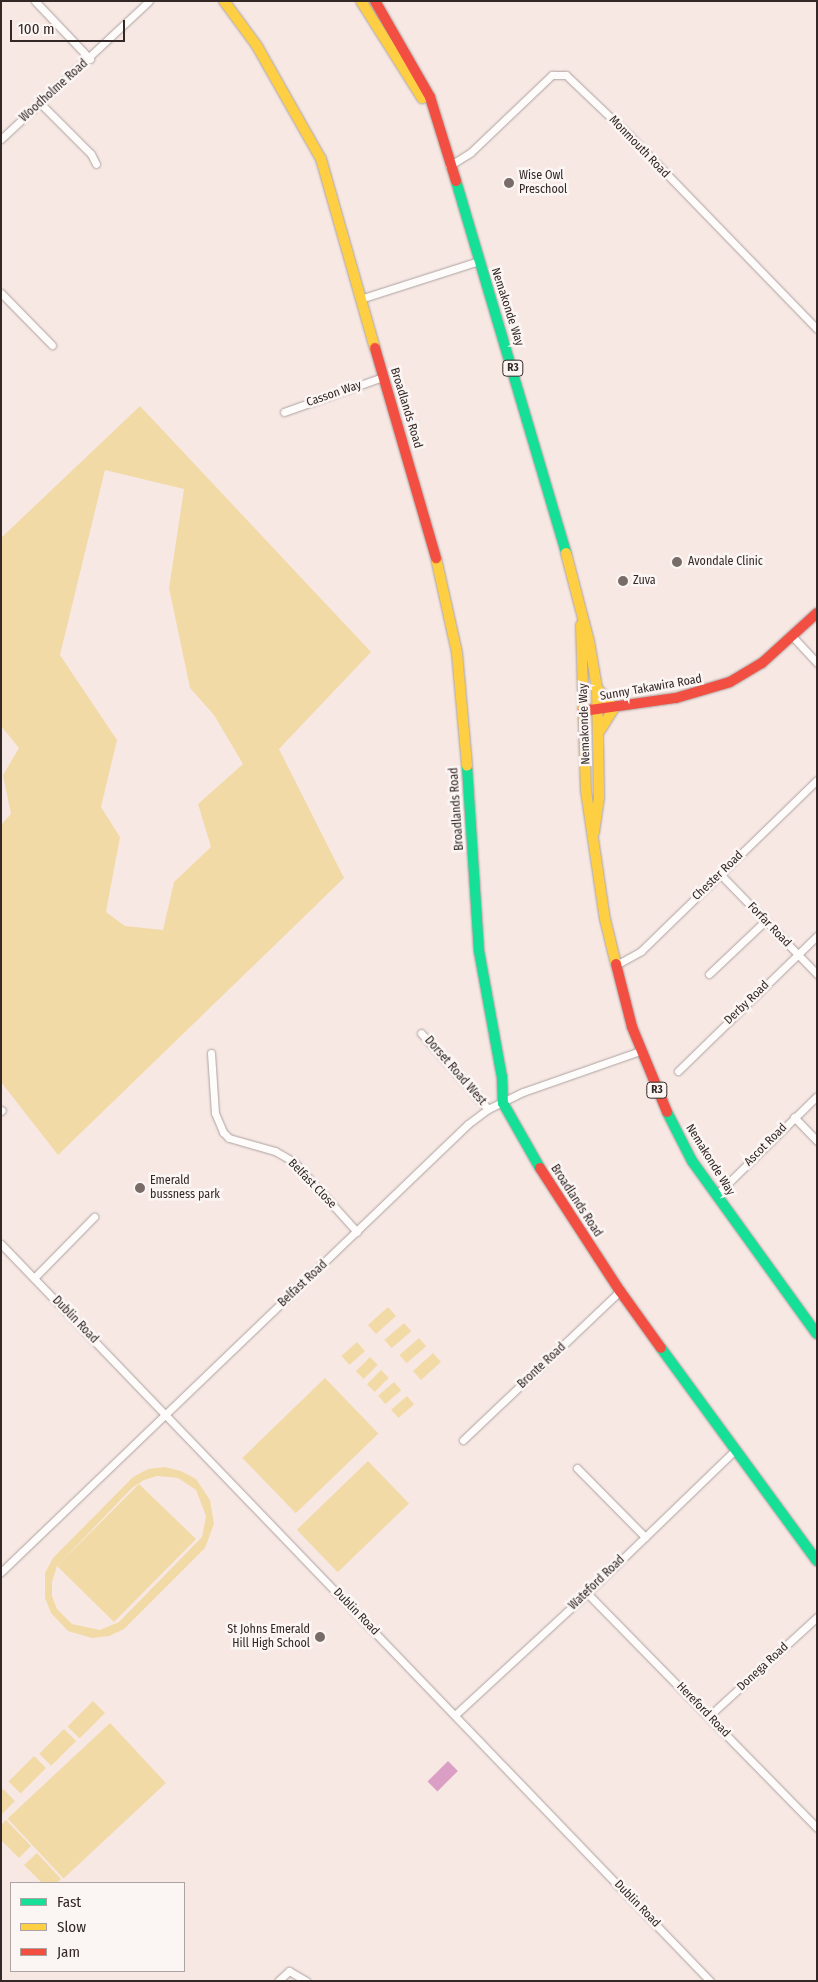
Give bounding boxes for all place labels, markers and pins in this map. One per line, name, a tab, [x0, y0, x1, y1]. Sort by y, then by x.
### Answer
place label: Wise Owl Preschool	[519, 169, 567, 197]
marker: Wise Owl Preschool	[503, 177, 515, 189]
marker: Avondale Clinic	[670, 555, 684, 569]
place label: Avondale Clinic	[688, 555, 763, 569]
place label: Zuva	[633, 574, 656, 588]
marker: Zuva	[617, 575, 629, 587]
place label: Emerald bussness park	[150, 1174, 220, 1202]
marker: Emerald bussness park	[134, 1182, 146, 1194]
place label: St Johns Emerald Hill High School	[227, 1623, 310, 1651]
marker: St Johns Emerald Hill High School	[314, 1631, 326, 1643]

